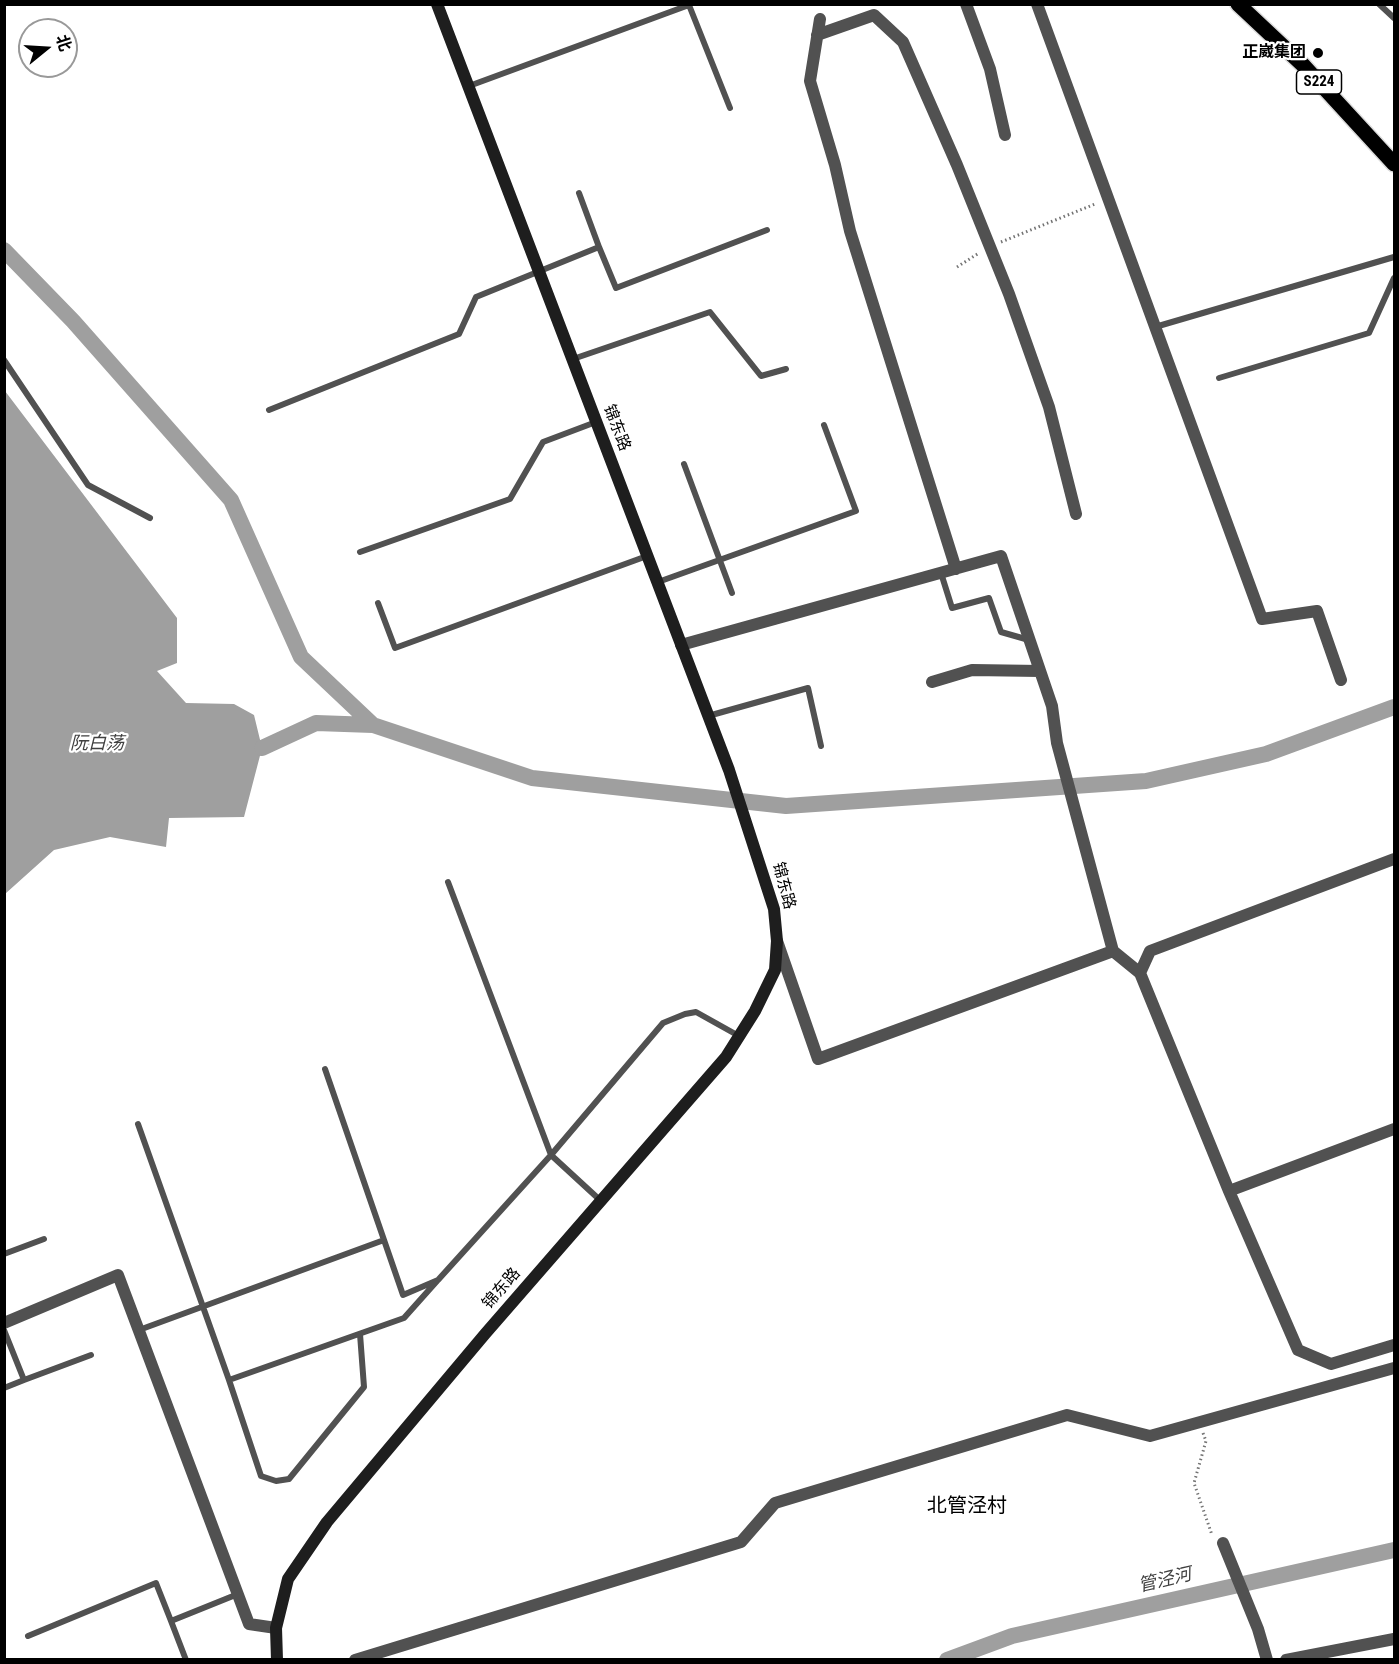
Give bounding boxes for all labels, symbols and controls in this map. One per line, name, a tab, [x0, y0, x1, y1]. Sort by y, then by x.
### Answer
north arrow	[18, 18, 78, 78]
text: 北	[52, 32, 75, 53]
place label: 正崴集团	[1242, 43, 1306, 63]
marker: 正崴集团	[1311, 46, 1325, 60]
road number: S224	[1296, 70, 1342, 94]
street label: 锦东路	[598, 402, 634, 454]
water label: 阮白荡	[70, 733, 124, 755]
street label: 锦东路	[768, 860, 798, 912]
street label: 锦东路	[479, 1265, 525, 1313]
district label: 北管泾村	[927, 1495, 1007, 1519]
water label: 管泾河	[1136, 1564, 1194, 1598]

